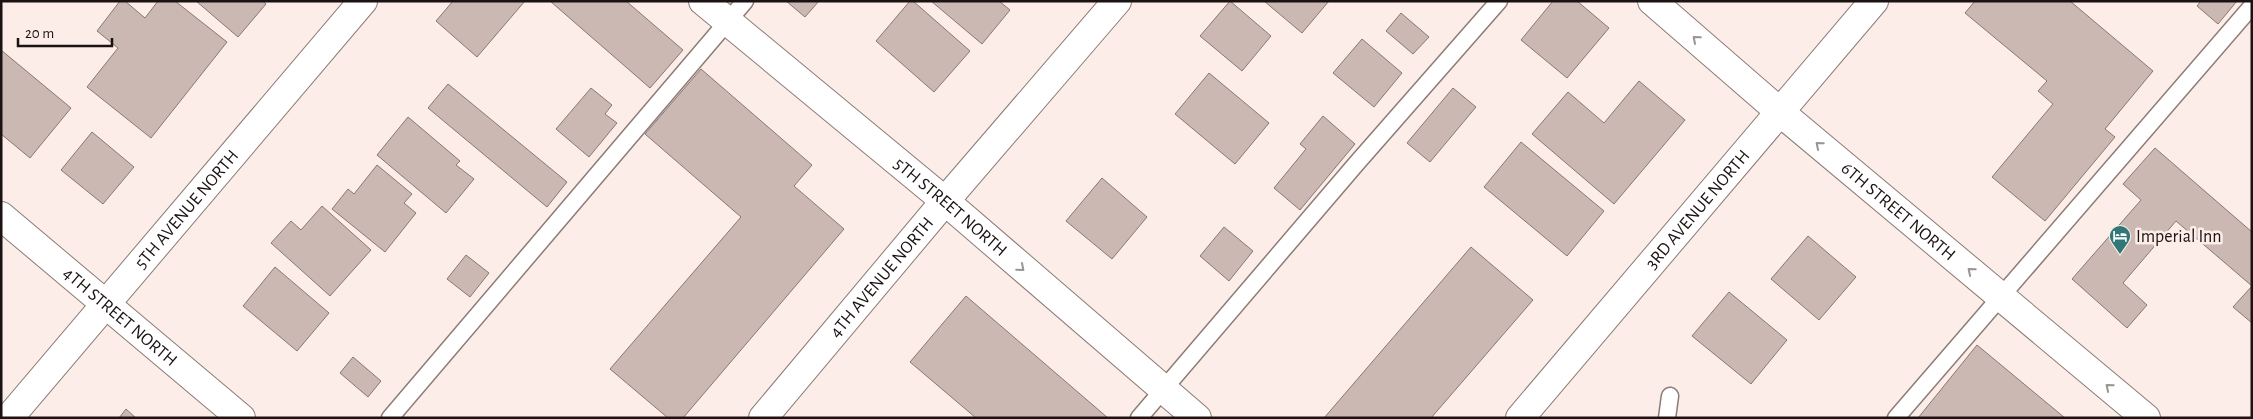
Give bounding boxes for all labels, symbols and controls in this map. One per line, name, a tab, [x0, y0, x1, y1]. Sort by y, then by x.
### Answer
scale bar	[18, 15, 111, 47]
text: 20 m	[25, 26, 54, 41]
one-way arrow	[1692, 36, 1701, 45]
one-way arrow	[1816, 141, 1825, 150]
street label: 5TH AVENUE NORTH	[132, 147, 242, 273]
street label: 3RD AVENUE NORTH	[1643, 147, 1754, 273]
street label: 5TH STREET NORTH	[890, 155, 1010, 260]
street label: 6TH STREET NORTH	[1837, 159, 1958, 265]
street label: 4TH AVENUE NORTH	[827, 214, 937, 341]
hotel icon: Imperial Inn	[2108, 224, 2132, 255]
place label: Imperial Inn	[2136, 228, 2221, 246]
one-way arrow	[1015, 262, 1024, 270]
street label: 4TH STREET NORTH	[59, 264, 180, 370]
one-way arrow	[1968, 269, 1977, 277]
one-way arrow	[2106, 384, 2115, 392]

